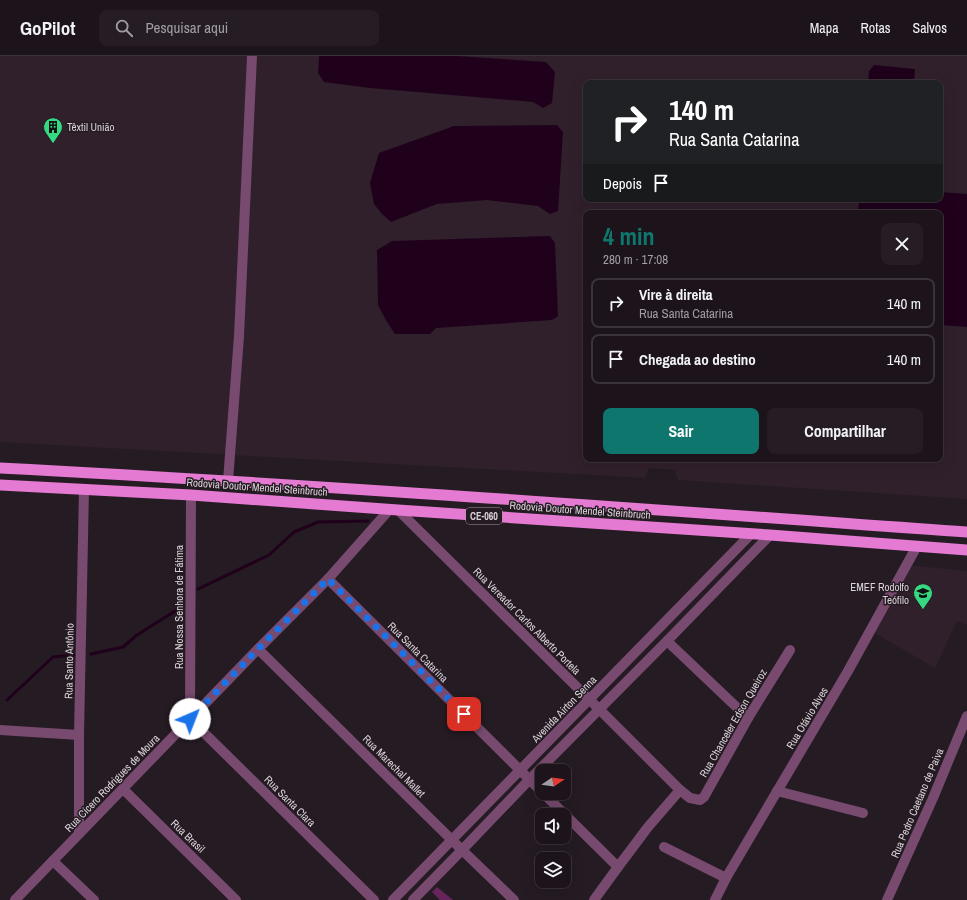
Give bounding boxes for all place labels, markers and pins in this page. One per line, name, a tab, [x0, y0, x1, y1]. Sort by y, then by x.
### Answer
building icon: Têxtil União	[42, 116, 64, 144]
place label: Têxtil União	[67, 120, 115, 134]
place label: EMEF Rodolfo Teófilo	[850, 580, 909, 607]
school or university icon: EMEF Rodolfo Teófilo	[912, 582, 934, 610]
pin	[447, 697, 481, 731]

